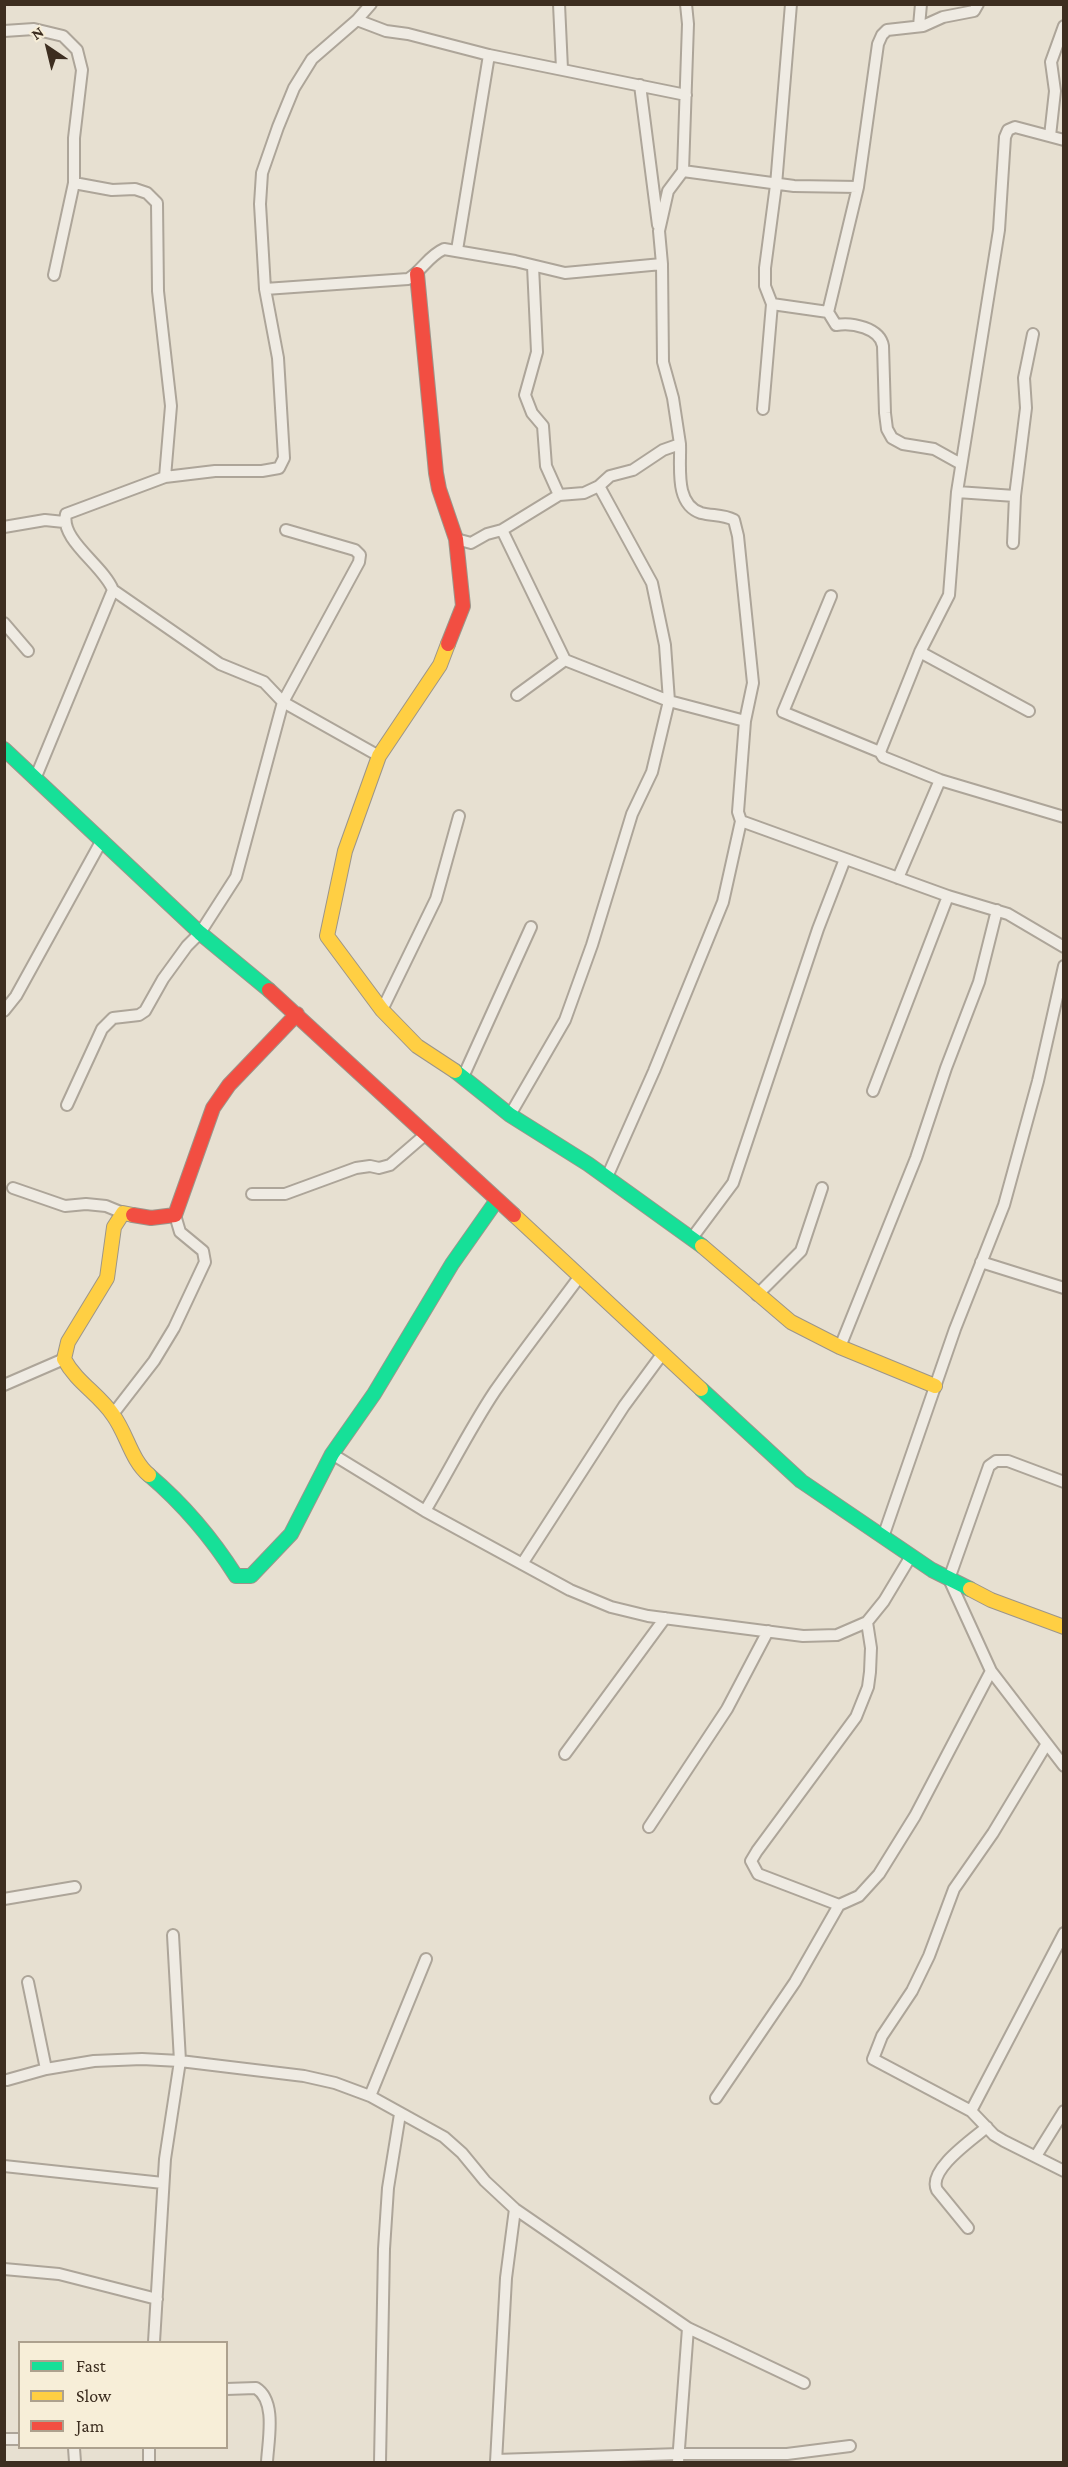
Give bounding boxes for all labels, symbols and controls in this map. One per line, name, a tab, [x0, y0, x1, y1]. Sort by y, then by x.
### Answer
north arrow	[18, 18, 78, 78]
text: N	[28, 23, 47, 43]
legend	[18, 2341, 228, 2449]
text: Fast	[76, 2356, 106, 2376]
text: Slow	[76, 2386, 111, 2406]
text: Jam	[76, 2416, 104, 2436]

